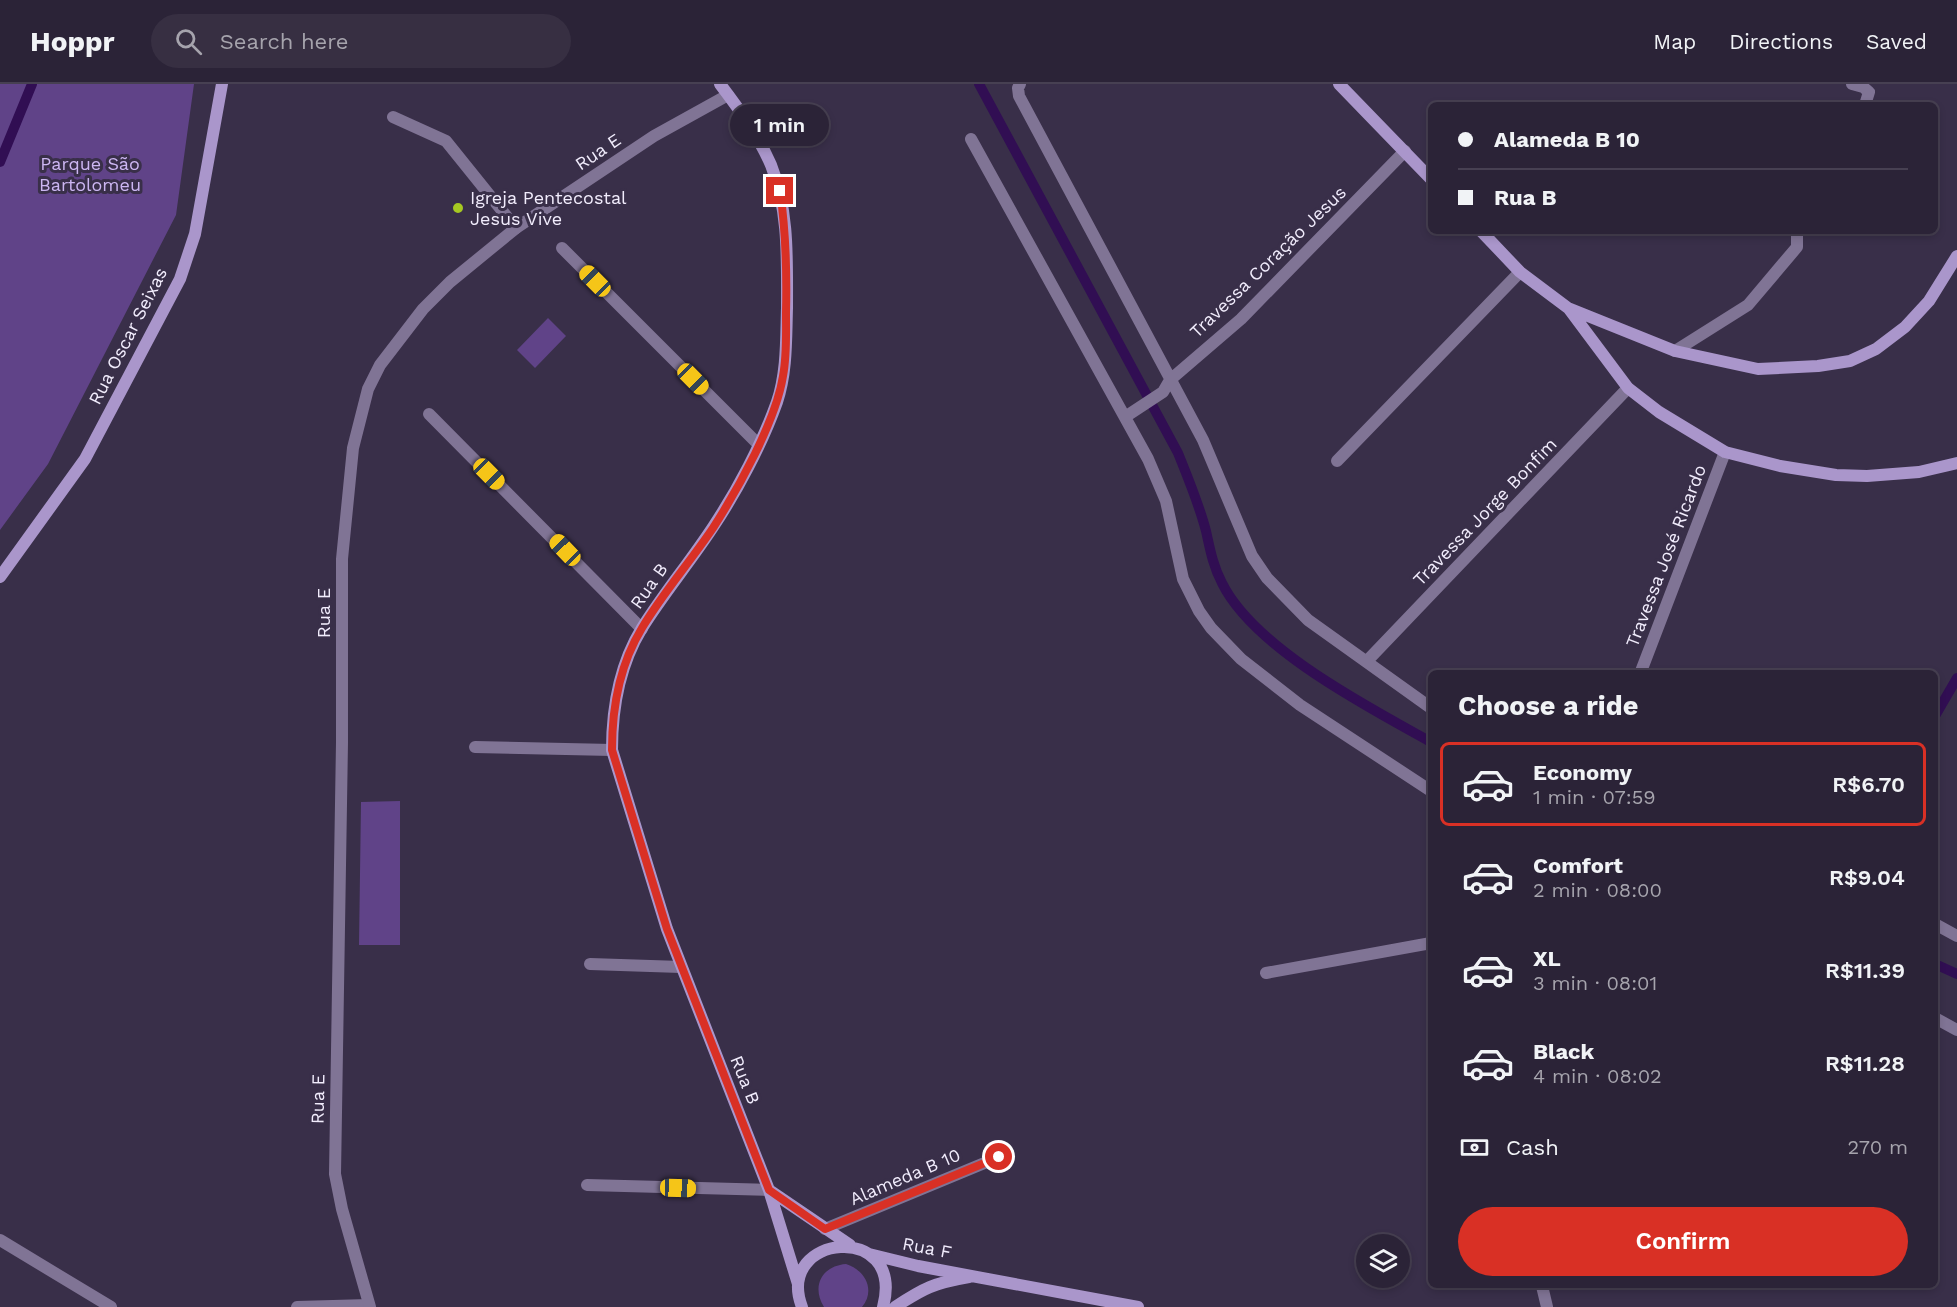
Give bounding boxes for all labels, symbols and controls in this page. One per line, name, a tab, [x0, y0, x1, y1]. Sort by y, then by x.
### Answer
search box	[151, 14, 571, 68]
text: Hoppr	[30, 25, 115, 58]
icon: search	[172, 25, 205, 58]
text: Search here	[220, 29, 349, 54]
text: Map	[1653, 29, 1696, 54]
text: Directions	[1729, 29, 1833, 54]
text: Saved	[1866, 29, 1927, 54]
callout: 1 min	[730, 104, 830, 146]
text: 1 min	[754, 113, 805, 137]
text: Alameda B 10	[1494, 127, 1640, 152]
street label: Rua E	[571, 129, 624, 174]
park label: Parque São Bartolomeu	[39, 153, 141, 195]
route end	[766, 177, 793, 204]
street label: Travessa Coração Jesus	[1185, 182, 1350, 342]
text: Rua B	[1494, 185, 1557, 210]
place label: Igreja Pentecostal Jesus Vive	[470, 187, 627, 229]
marker: Igreja Pentecostal Jesus Vive	[451, 201, 465, 215]
car	[576, 262, 614, 300]
street label: Rua Oscar Seixas	[84, 264, 171, 408]
car	[674, 360, 712, 398]
street label: Travessa Jorge Bonfim	[1409, 433, 1561, 590]
car	[470, 455, 508, 493]
street label: Travessa José Ricardo	[1621, 462, 1710, 650]
car	[546, 531, 584, 569]
street label: Rua B	[625, 559, 672, 612]
street label: Rua E	[313, 588, 334, 638]
text: Choose a ride	[1458, 690, 1638, 722]
icon: car	[1461, 757, 1515, 811]
text: Economy	[1533, 760, 1632, 785]
text: R$6.70	[1832, 772, 1905, 797]
text: 1 min · 07:59	[1533, 785, 1656, 809]
icon: car	[1461, 850, 1515, 904]
text: Comfort	[1533, 853, 1623, 878]
text: R$9.04	[1829, 865, 1905, 890]
text: 2 min · 08:00	[1533, 878, 1662, 902]
icon: car	[1461, 943, 1515, 997]
text: XL	[1533, 946, 1561, 971]
text: R$11.39	[1825, 958, 1905, 983]
text: 3 min · 08:01	[1533, 971, 1657, 995]
icon: car	[1461, 1036, 1515, 1090]
text: Black	[1533, 1039, 1594, 1064]
text: R$11.28	[1825, 1051, 1905, 1076]
street label: Rua B	[726, 1052, 765, 1107]
text: 4 min · 08:02	[1533, 1064, 1662, 1088]
street label: Rua E	[307, 1074, 328, 1124]
icon: cash	[1458, 1131, 1491, 1164]
text: Cash	[1506, 1135, 1559, 1160]
text: 270 m	[1848, 1135, 1908, 1159]
route start	[985, 1143, 1012, 1170]
street label: Alameda B 10	[846, 1144, 963, 1209]
car	[660, 1178, 696, 1198]
button: Confirm	[1458, 1207, 1908, 1276]
street label: Rua F	[901, 1232, 954, 1263]
map controls	[1356, 1234, 1410, 1288]
button: layers	[1356, 1234, 1410, 1288]

